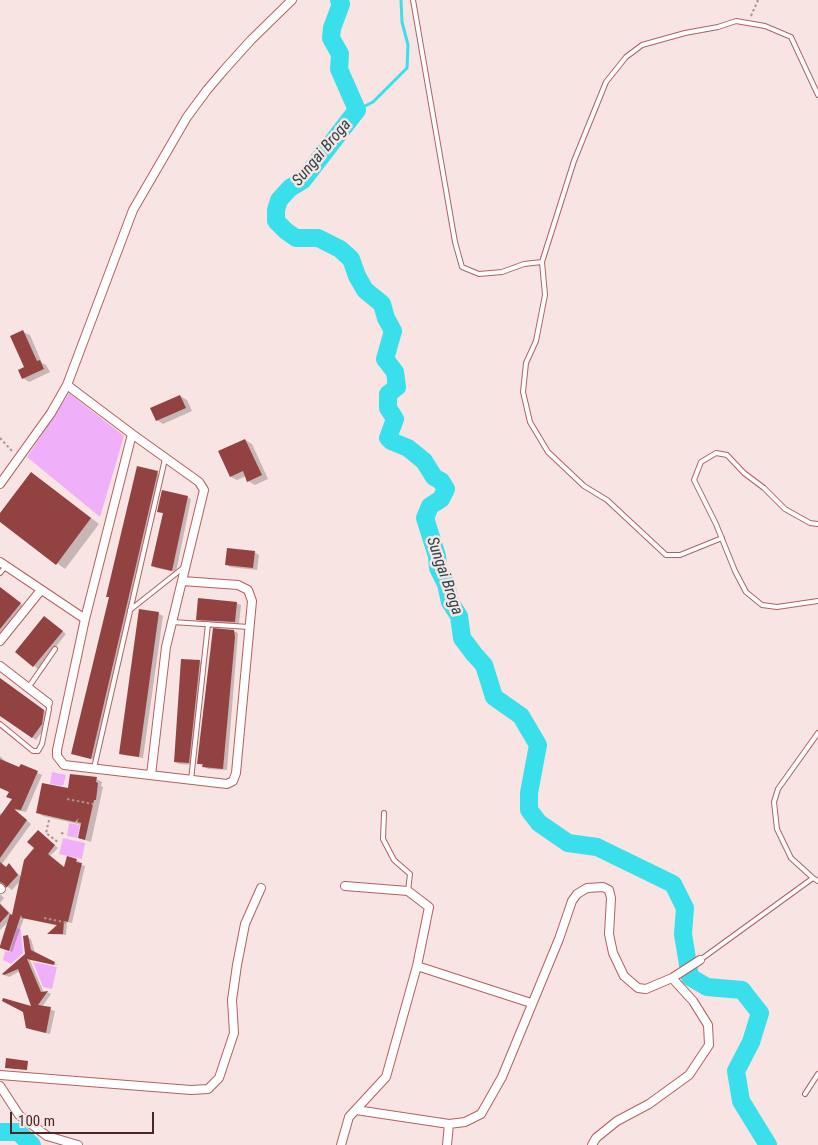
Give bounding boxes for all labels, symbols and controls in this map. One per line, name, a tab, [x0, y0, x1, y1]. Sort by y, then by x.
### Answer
water label: Sungai Broga	[289, 116, 355, 190]
water label: Sungai Broga	[422, 534, 466, 618]
scale bar	[12, 1102, 156, 1134]
text: 100 m	[18, 1112, 55, 1130]

